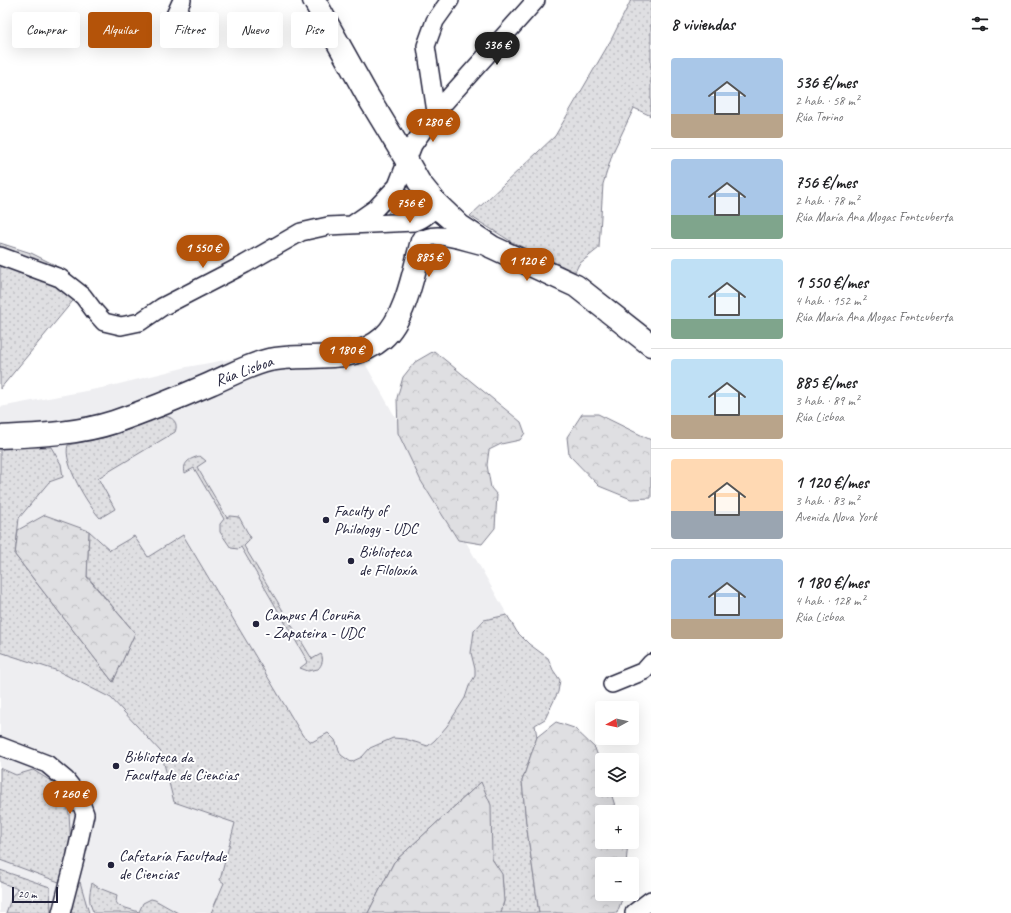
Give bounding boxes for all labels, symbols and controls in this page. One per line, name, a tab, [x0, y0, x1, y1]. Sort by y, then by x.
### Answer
chip: Comprar	[12, 12, 80, 48]
chip: Alquilar	[88, 12, 152, 48]
chip: Filtros	[160, 12, 219, 48]
chip: Nuevo	[227, 12, 283, 48]
chip: Piso	[291, 12, 338, 48]
icon: filters	[969, 13, 991, 35]
text: 8 viviendas	[671, 14, 735, 35]
pin: 536 €	[469, 32, 525, 66]
text: 536 €	[484, 37, 510, 53]
text: 536 €/mes	[795, 72, 857, 93]
icon: home	[703, 74, 751, 122]
text: 2 hab. · 58 m²	[795, 93, 859, 109]
pin: 1 280 €	[396, 109, 470, 143]
text: Rúa Torino	[795, 109, 843, 125]
text: 1 280 €	[415, 114, 451, 130]
text: 756 €/mes	[795, 172, 857, 193]
icon: home	[703, 175, 751, 223]
pin: 756 €	[382, 190, 438, 224]
text: 2 hab. · 78 m²	[795, 193, 859, 209]
text: 756 €	[397, 195, 423, 211]
text: Rúa María Ana Mogas Fontcuberta	[795, 209, 953, 225]
pin: 1 550 €	[166, 235, 240, 269]
text: 1 550 €	[185, 240, 221, 256]
pin: 885 €	[401, 244, 457, 278]
pin: 1 120 €	[490, 248, 564, 282]
text: 885 €	[416, 249, 442, 265]
text: 1 120 €	[509, 253, 545, 269]
text: 1 550 €/mes	[795, 272, 868, 293]
icon: home	[703, 275, 751, 323]
text: 4 hab. · 152 m²	[795, 293, 865, 309]
text: Rúa María Ana Mogas Fontcuberta	[795, 309, 953, 325]
pin: 1 180 €	[309, 337, 383, 371]
text: 1 180 €	[328, 342, 364, 358]
street label: Rúa Lisboa	[212, 351, 277, 391]
text: 885 €/mes	[795, 372, 856, 393]
icon: home	[703, 375, 751, 423]
text: 3 hab. · 89 m²	[795, 393, 859, 409]
text: Rúa Lisboa	[795, 409, 844, 425]
text: 1 120 €/mes	[795, 472, 868, 493]
icon: home	[703, 475, 751, 523]
text: 3 hab. · 83 m²	[795, 493, 859, 509]
place label: Faculty of Philology - UDC	[334, 501, 420, 539]
text: Avenida Nova York	[795, 509, 877, 525]
marker: Faculty of Philology - UDC	[321, 515, 331, 525]
place label: Biblioteca de Filoloxía	[359, 542, 418, 580]
marker: Biblioteca de Filoloxía	[346, 556, 356, 566]
text: 1 180 €/mes	[795, 572, 868, 593]
icon: home	[703, 575, 751, 623]
text: 4 hab. · 128 m²	[795, 593, 865, 609]
place label: Campus A Coruña - Zapateira - UDC	[264, 605, 366, 643]
text: Rúa Lisboa	[795, 609, 844, 625]
marker: Campus A Coruña - Zapateira - UDC	[251, 619, 261, 629]
north arrow	[595, 701, 639, 745]
map controls	[595, 701, 639, 901]
place label: Biblioteca da Facultade de Ciencias	[124, 747, 240, 785]
button: layers	[595, 753, 639, 797]
marker: Biblioteca da Facultade de Ciencias	[111, 761, 121, 771]
pin: 1 260 €	[33, 781, 107, 815]
text: 1 260 €	[52, 786, 88, 802]
button: +	[595, 805, 639, 849]
place label: Cafetaría Facultade de Ciencias	[119, 846, 228, 884]
button: −	[595, 857, 639, 901]
marker: Cafetaría Facultade de Ciencias	[106, 860, 116, 870]
scale bar	[12, 885, 58, 904]
text: 20 m	[18, 887, 37, 901]

